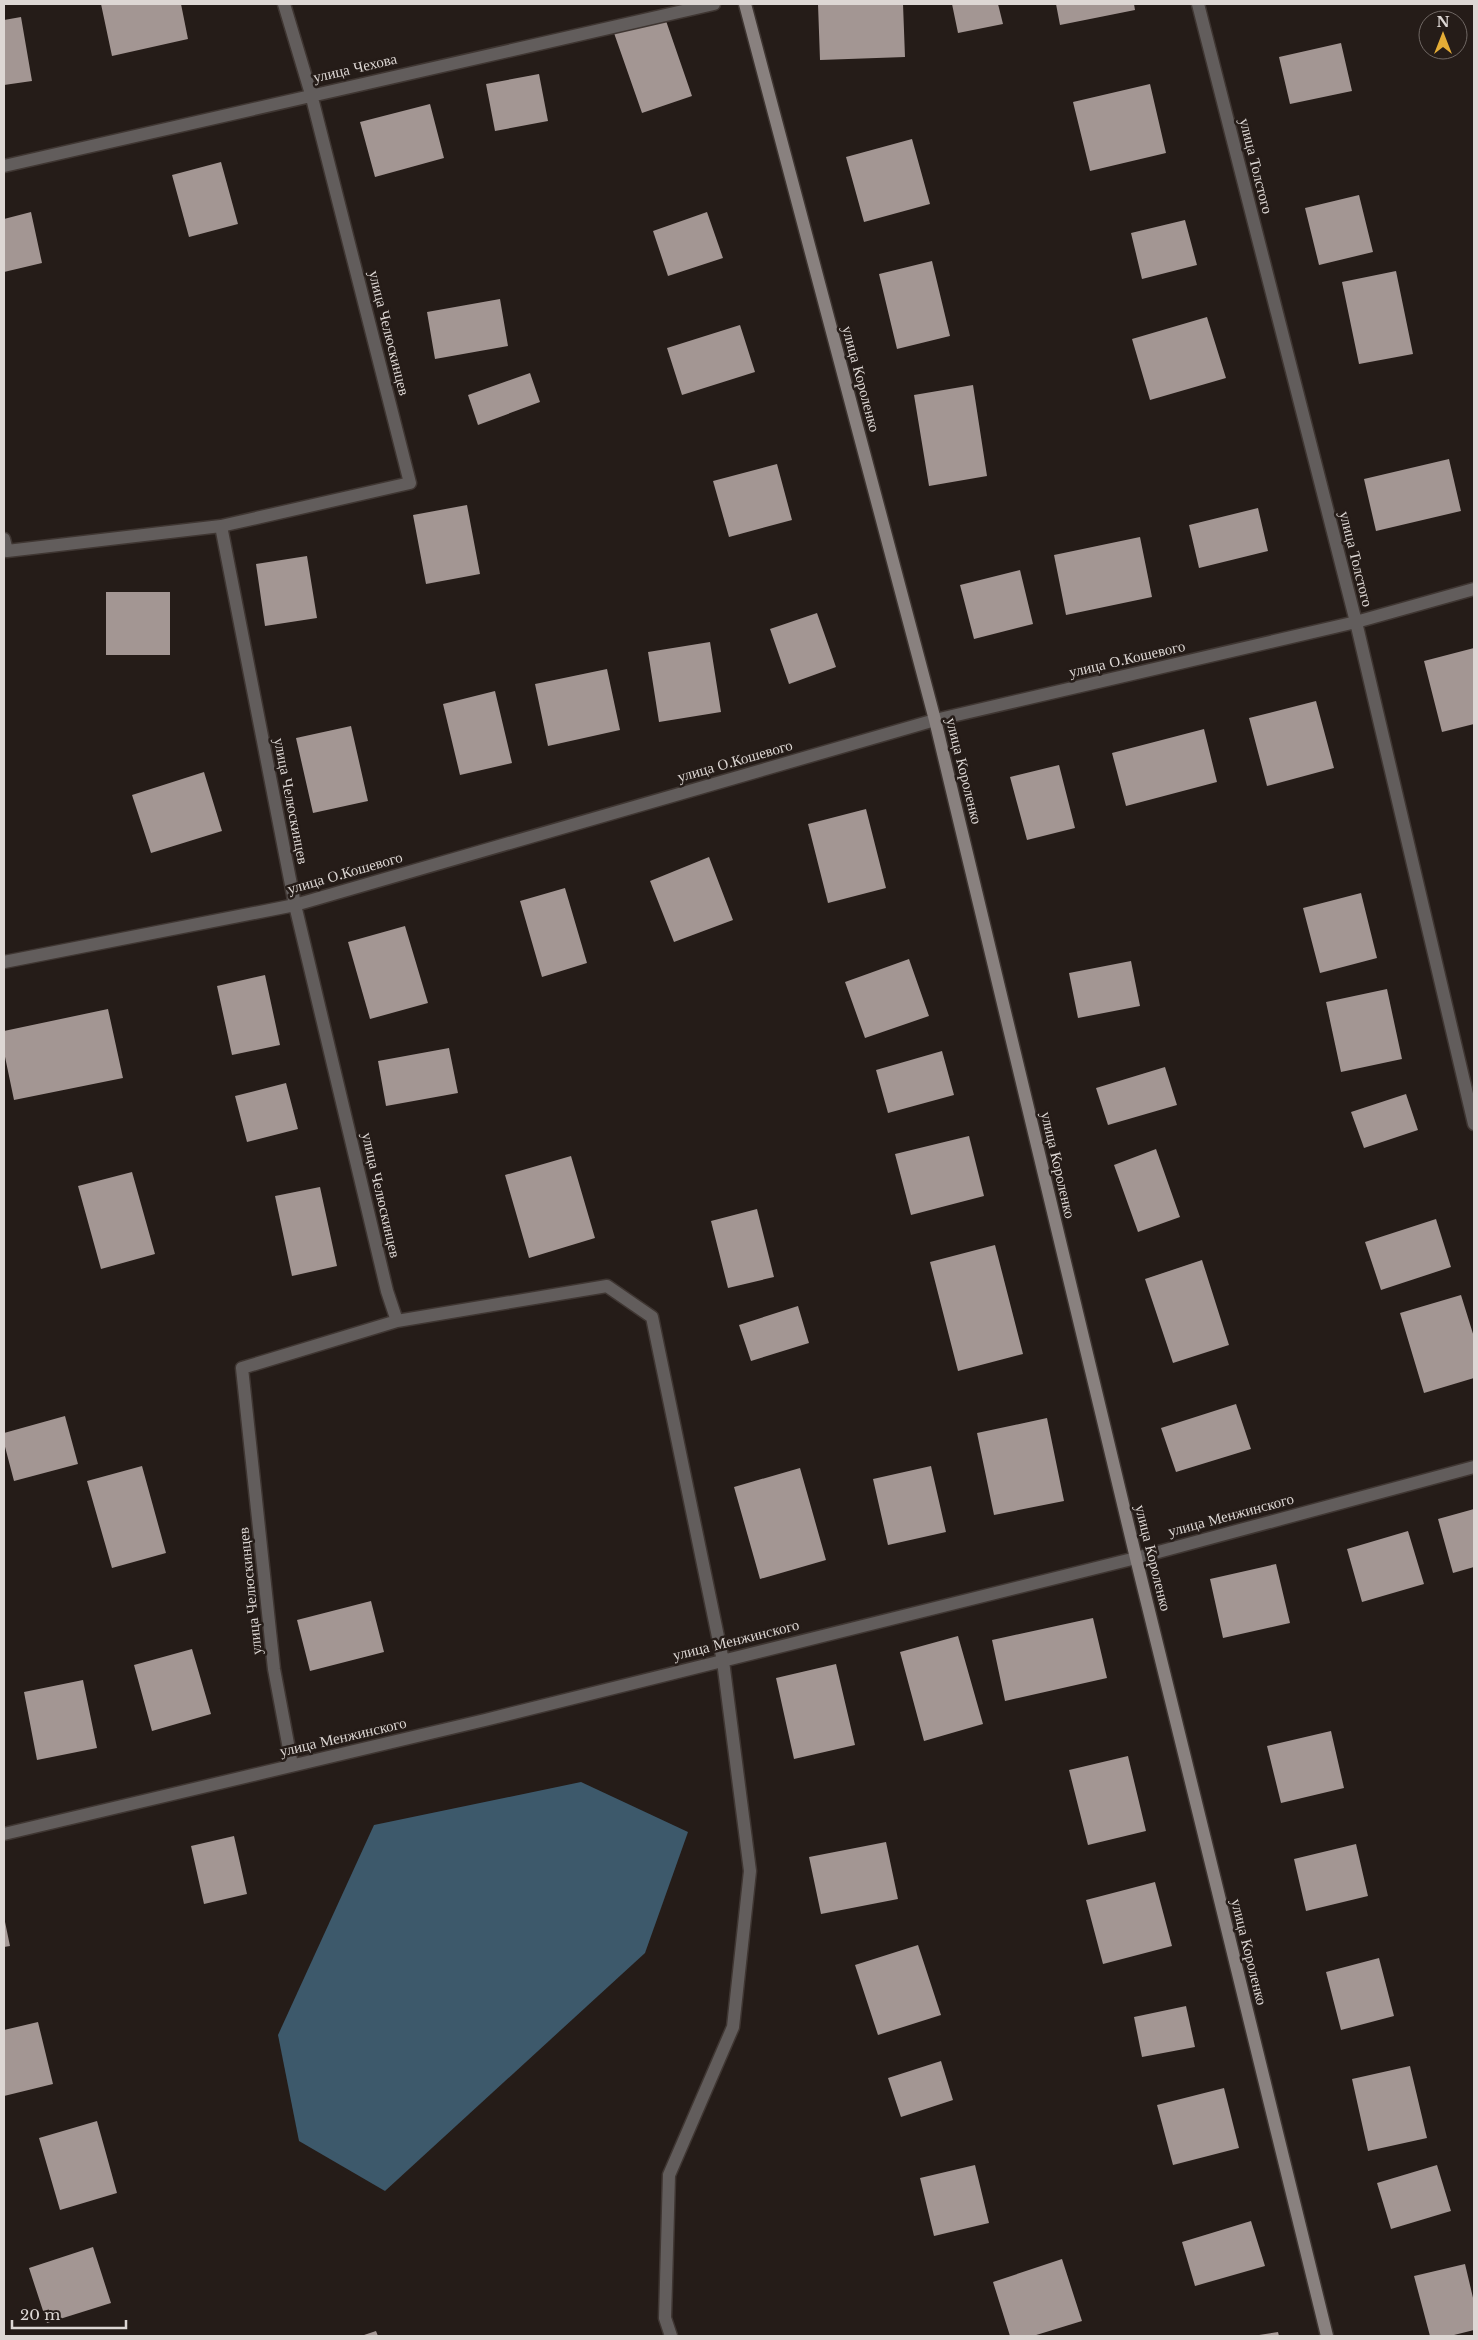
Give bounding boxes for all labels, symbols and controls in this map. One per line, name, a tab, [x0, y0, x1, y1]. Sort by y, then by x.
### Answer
north arrow	[1418, 10, 1468, 60]
text: N	[1436, 13, 1450, 31]
street label: улица Чехова	[311, 49, 399, 86]
street label: улица Толстого	[1235, 116, 1278, 216]
street label: улица Челюскинцев	[365, 268, 414, 397]
street label: улица Короленко	[838, 324, 885, 434]
street label: улица Толстого	[1335, 509, 1378, 609]
street label: улица О.Кошевого	[1067, 636, 1187, 681]
street label: улица Короленко	[942, 716, 987, 826]
street label: улица О.Кошевого	[675, 735, 795, 786]
street label: улица Челюскинцев	[270, 736, 313, 866]
street label: улица О.Кошевого	[285, 847, 405, 898]
street label: улица Короленко	[1037, 1110, 1080, 1220]
street label: улица Челюскинцев	[358, 1130, 405, 1259]
street label: улица Менжинского	[1166, 1489, 1296, 1540]
street label: улица Короленко	[1131, 1503, 1176, 1613]
street label: улица Челюскинцев	[233, 1526, 266, 1656]
street label: улица Менжинского	[671, 1615, 801, 1664]
street label: улица Менжинского	[278, 1713, 408, 1760]
street label: улица Короленко	[1227, 1897, 1272, 2007]
scale bar	[12, 2298, 126, 2330]
text: 20 m	[20, 2305, 60, 2324]

